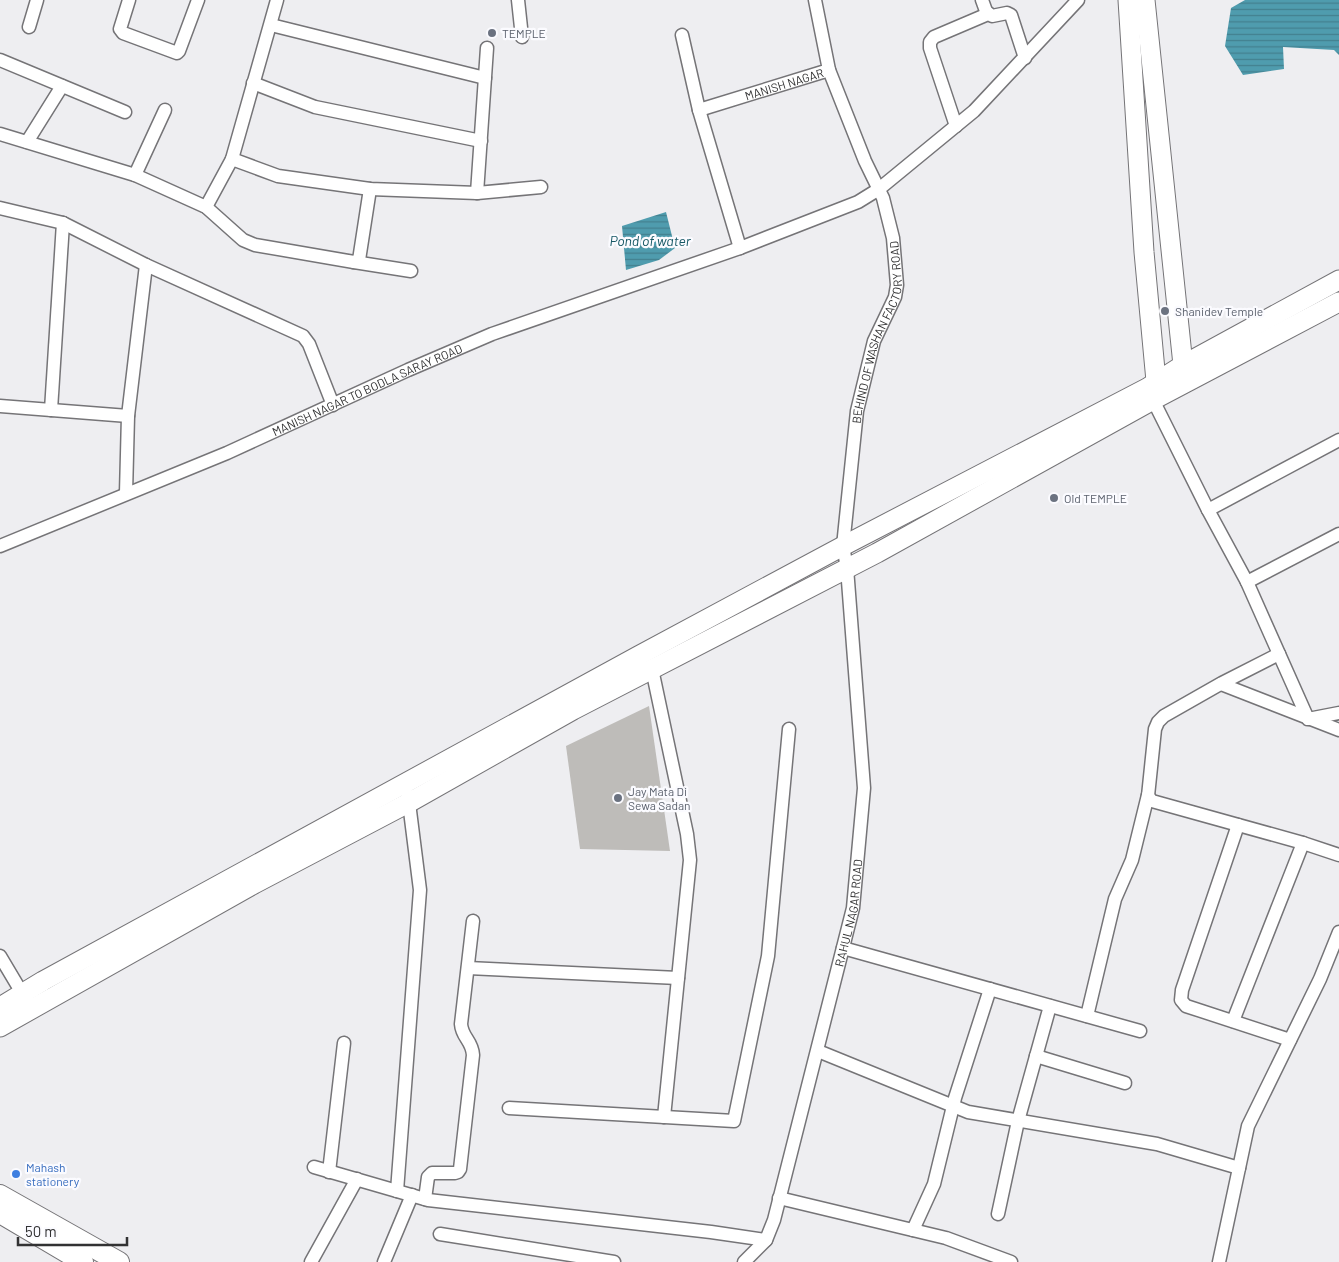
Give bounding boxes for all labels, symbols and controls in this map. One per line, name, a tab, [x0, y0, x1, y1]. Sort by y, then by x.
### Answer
place label: TEMPLE	[502, 26, 546, 40]
marker: TEMPLE	[486, 27, 498, 39]
street label: MANISH NAGAR	[743, 65, 825, 103]
water label: Pond of water	[609, 232, 692, 249]
street label: BEHIND OF WASHAN FACTORY ROAD	[849, 240, 904, 424]
place label: Shanidev Temple	[1175, 304, 1263, 318]
marker: Shanidev Temple	[1159, 305, 1171, 317]
street label: MANISH NAGAR TO BODLA SARAY ROAD	[270, 341, 464, 438]
place label: Old TEMPLE	[1064, 491, 1127, 505]
marker: Old TEMPLE	[1048, 492, 1060, 504]
place label: Jay Mata Di Sewa Sadan	[628, 784, 691, 812]
marker: Jay Mata Di Sewa Sadan	[612, 792, 624, 804]
street label: RAHUL NAGAR ROAD	[831, 858, 864, 968]
place label: Mahash stationery	[26, 1160, 80, 1188]
marker: Mahash stationery	[10, 1168, 22, 1180]
scale bar	[18, 1214, 126, 1246]
text: 50 m	[25, 1222, 57, 1240]

